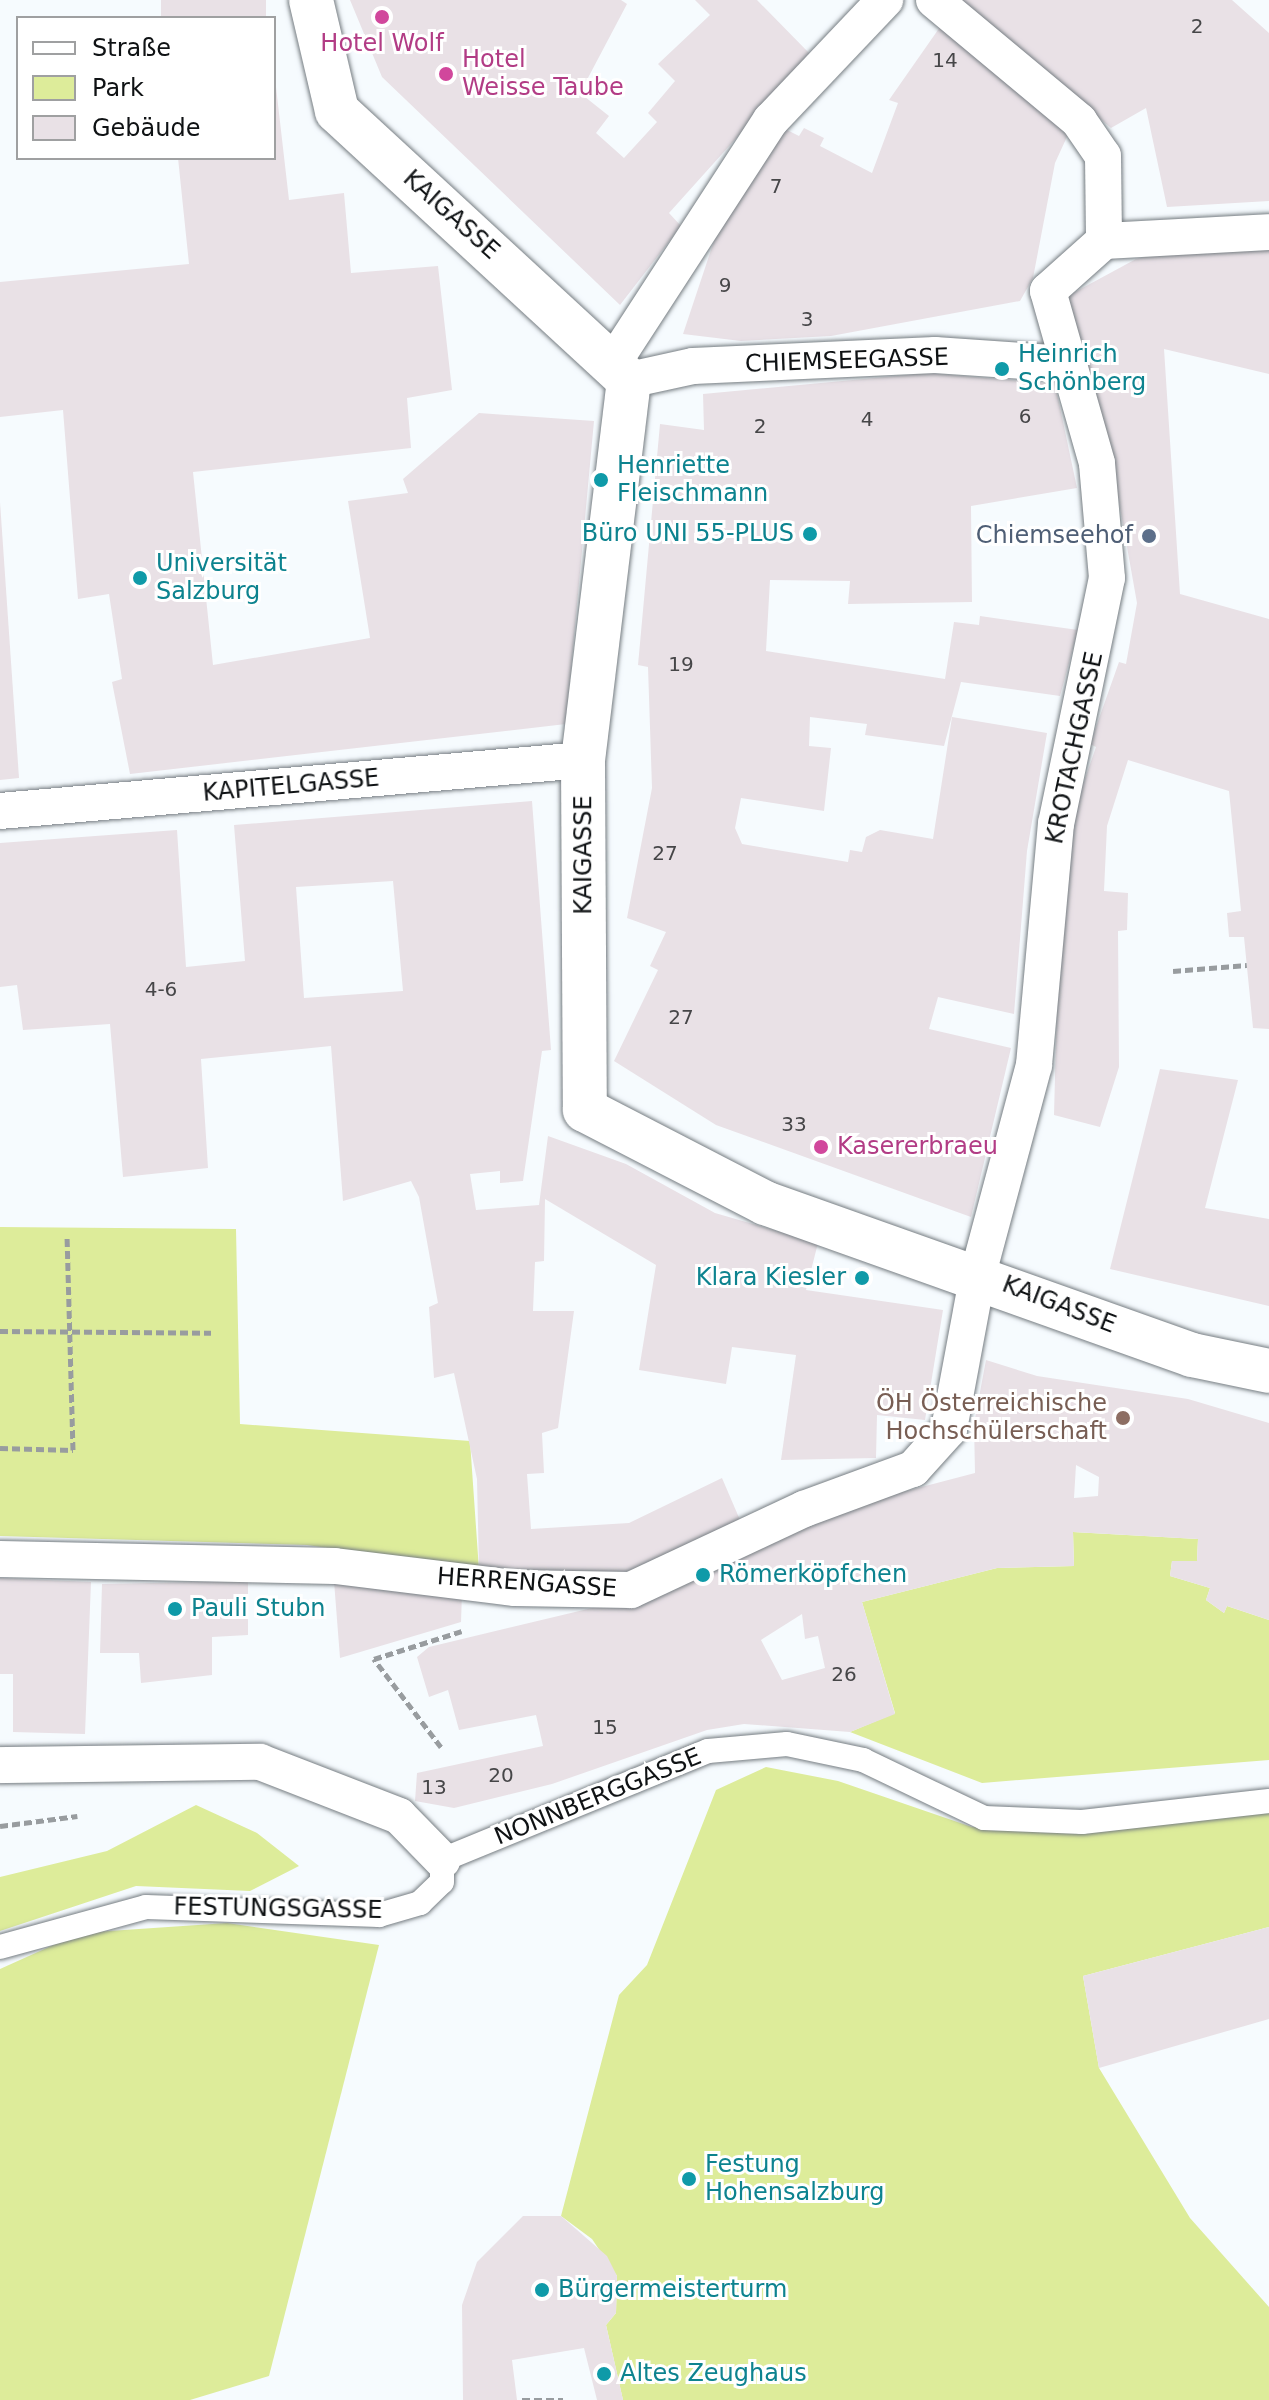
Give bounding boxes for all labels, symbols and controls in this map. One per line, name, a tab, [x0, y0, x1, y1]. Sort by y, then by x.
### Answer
marker: Hotel Wolf	[373, 8, 391, 26]
house number: 2	[1191, 14, 1203, 38]
legend	[16, 16, 276, 160]
place label: Hotel Wolf	[320, 30, 444, 58]
text: Straße	[92, 34, 171, 62]
place label: Hotel Weisse Taube	[462, 46, 624, 102]
house number: 14	[932, 48, 958, 72]
marker: Hotel Weisse Taube	[437, 65, 455, 83]
text: Park	[92, 74, 144, 102]
text: Gebäude	[92, 114, 201, 142]
street label: KAIGASSE	[397, 164, 505, 266]
house number: 7	[770, 174, 782, 198]
house number: 9	[719, 273, 731, 297]
house number: 3	[801, 307, 813, 331]
place label: Heinrich Schönberg	[1018, 341, 1146, 397]
street label: CHIEMSEEGASSE	[745, 343, 949, 379]
marker: Heinrich Schönberg	[993, 360, 1011, 378]
house number: 6	[1019, 404, 1031, 428]
house number: 4	[861, 407, 873, 431]
house number: 2	[754, 414, 766, 438]
place label: Henriette Fleischmann	[617, 452, 768, 508]
marker: Henriette Fleischmann	[592, 471, 610, 489]
place label: Büro UNI 55-PLUS	[582, 520, 794, 548]
place label: Chiemseehof	[976, 522, 1133, 550]
marker: Büro UNI 55-PLUS	[801, 525, 819, 543]
marker: Chiemseehof	[1140, 527, 1158, 545]
place label: Universität Salzburg	[156, 550, 287, 606]
marker: Universität Salzburg	[131, 569, 149, 587]
street label: KROTACHGASSE	[1041, 649, 1109, 847]
house number: 19	[668, 652, 694, 676]
street label: KAPITELGASSE	[202, 764, 380, 808]
street label: KAIGASSE	[570, 795, 598, 915]
house number: 27	[652, 841, 678, 865]
house number: 4-6	[145, 977, 177, 1001]
house number: 27	[668, 1005, 694, 1029]
house number: 33	[781, 1112, 807, 1136]
place label: Kasererbraeu	[837, 1133, 998, 1161]
marker: Kasererbraeu	[812, 1138, 830, 1156]
place label: Klara Kiesler	[696, 1264, 846, 1292]
marker: Klara Kiesler	[853, 1269, 871, 1287]
street label: KAIGASSE	[998, 1270, 1120, 1340]
place label: ÖH Österreichische Hochschülerschaft	[876, 1390, 1107, 1446]
marker: ÖH Österreichische Hochschülerschaft	[1114, 1409, 1132, 1427]
place label: Römerköpfchen	[719, 1561, 907, 1589]
street label: HERRENGASSE	[436, 1562, 618, 1604]
marker: Römerköpfchen	[694, 1566, 712, 1584]
place label: Pauli Stubn	[191, 1595, 326, 1623]
marker: Pauli Stubn	[166, 1600, 184, 1618]
house number: 26	[831, 1662, 857, 1686]
house number: 15	[592, 1715, 618, 1739]
street label: NONNBERGGASSE	[490, 1742, 706, 1852]
house number: 20	[488, 1763, 514, 1787]
house number: 13	[421, 1775, 447, 1799]
street label: FESTUNGSGASSE	[173, 1893, 383, 1925]
place label: Festung Hohensalzburg	[705, 2151, 885, 2207]
marker: Festung Hohensalzburg	[680, 2170, 698, 2188]
place label: Bürgermeisterturm	[558, 2276, 787, 2304]
marker: Bürgermeisterturm	[533, 2281, 551, 2299]
place label: Altes Zeughaus	[620, 2360, 807, 2388]
marker: Altes Zeughaus	[595, 2365, 613, 2383]

